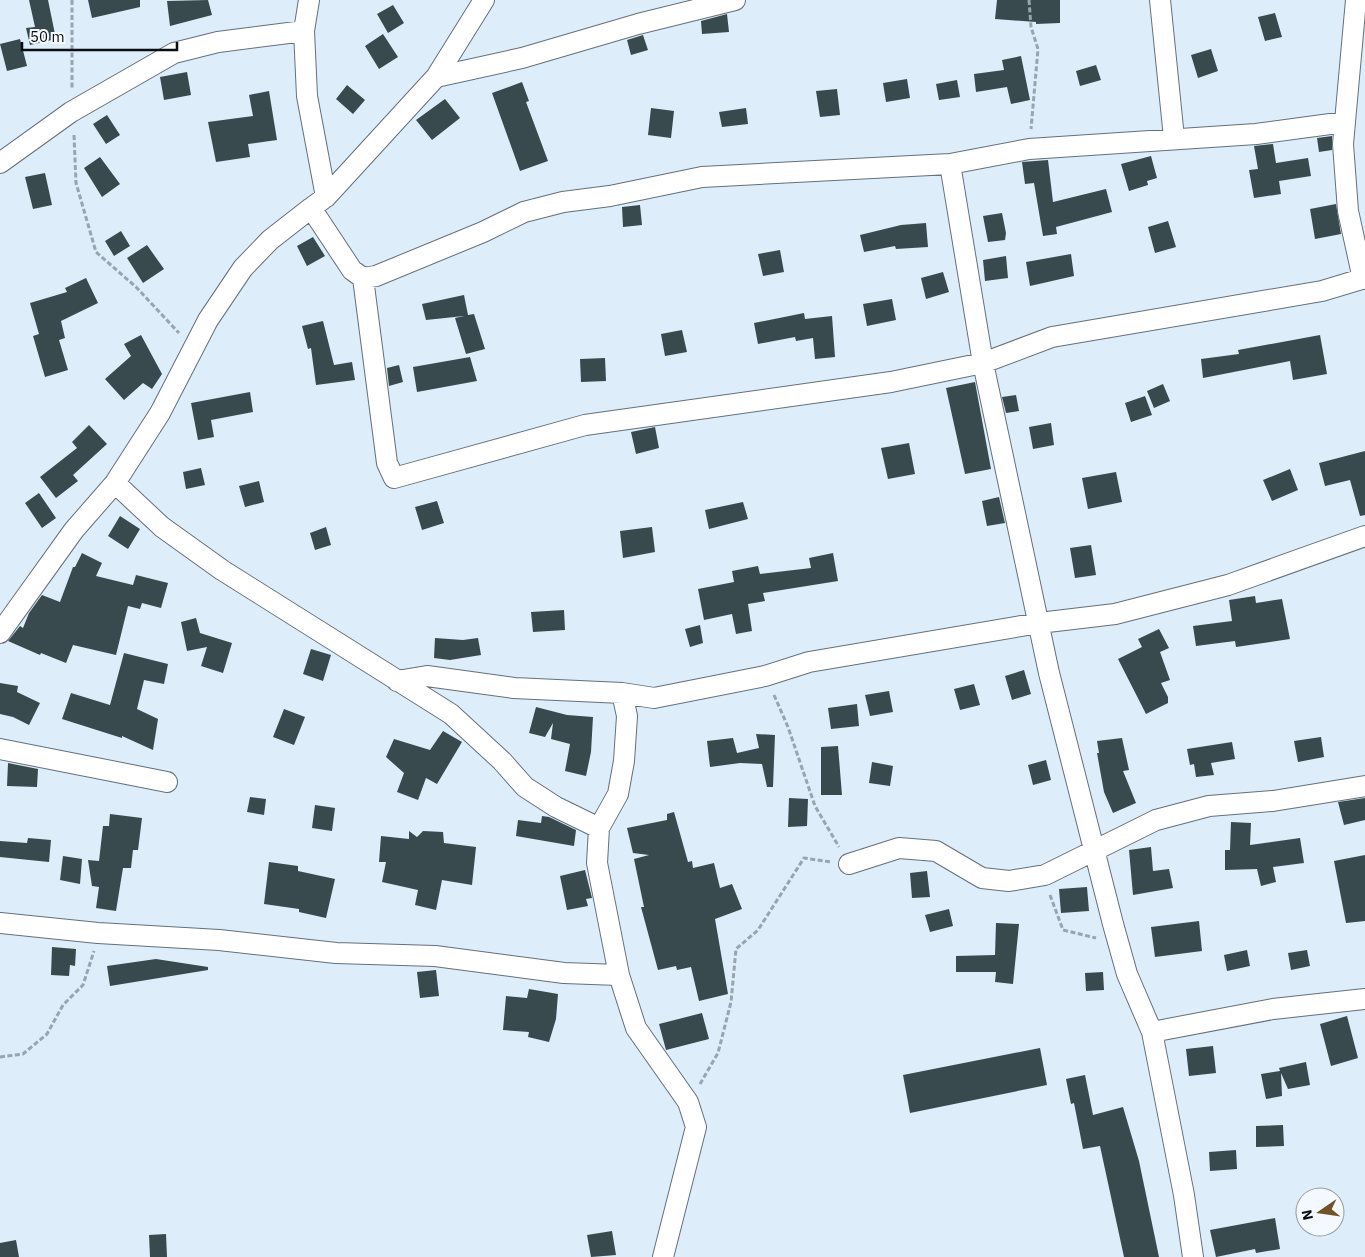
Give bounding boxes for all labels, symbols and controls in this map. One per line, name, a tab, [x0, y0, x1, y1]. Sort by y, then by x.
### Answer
scale bar	[22, 20, 178, 52]
text: 50 m	[30, 27, 65, 46]
north arrow	[1295, 1187, 1345, 1237]
text: N	[1297, 1208, 1317, 1222]

